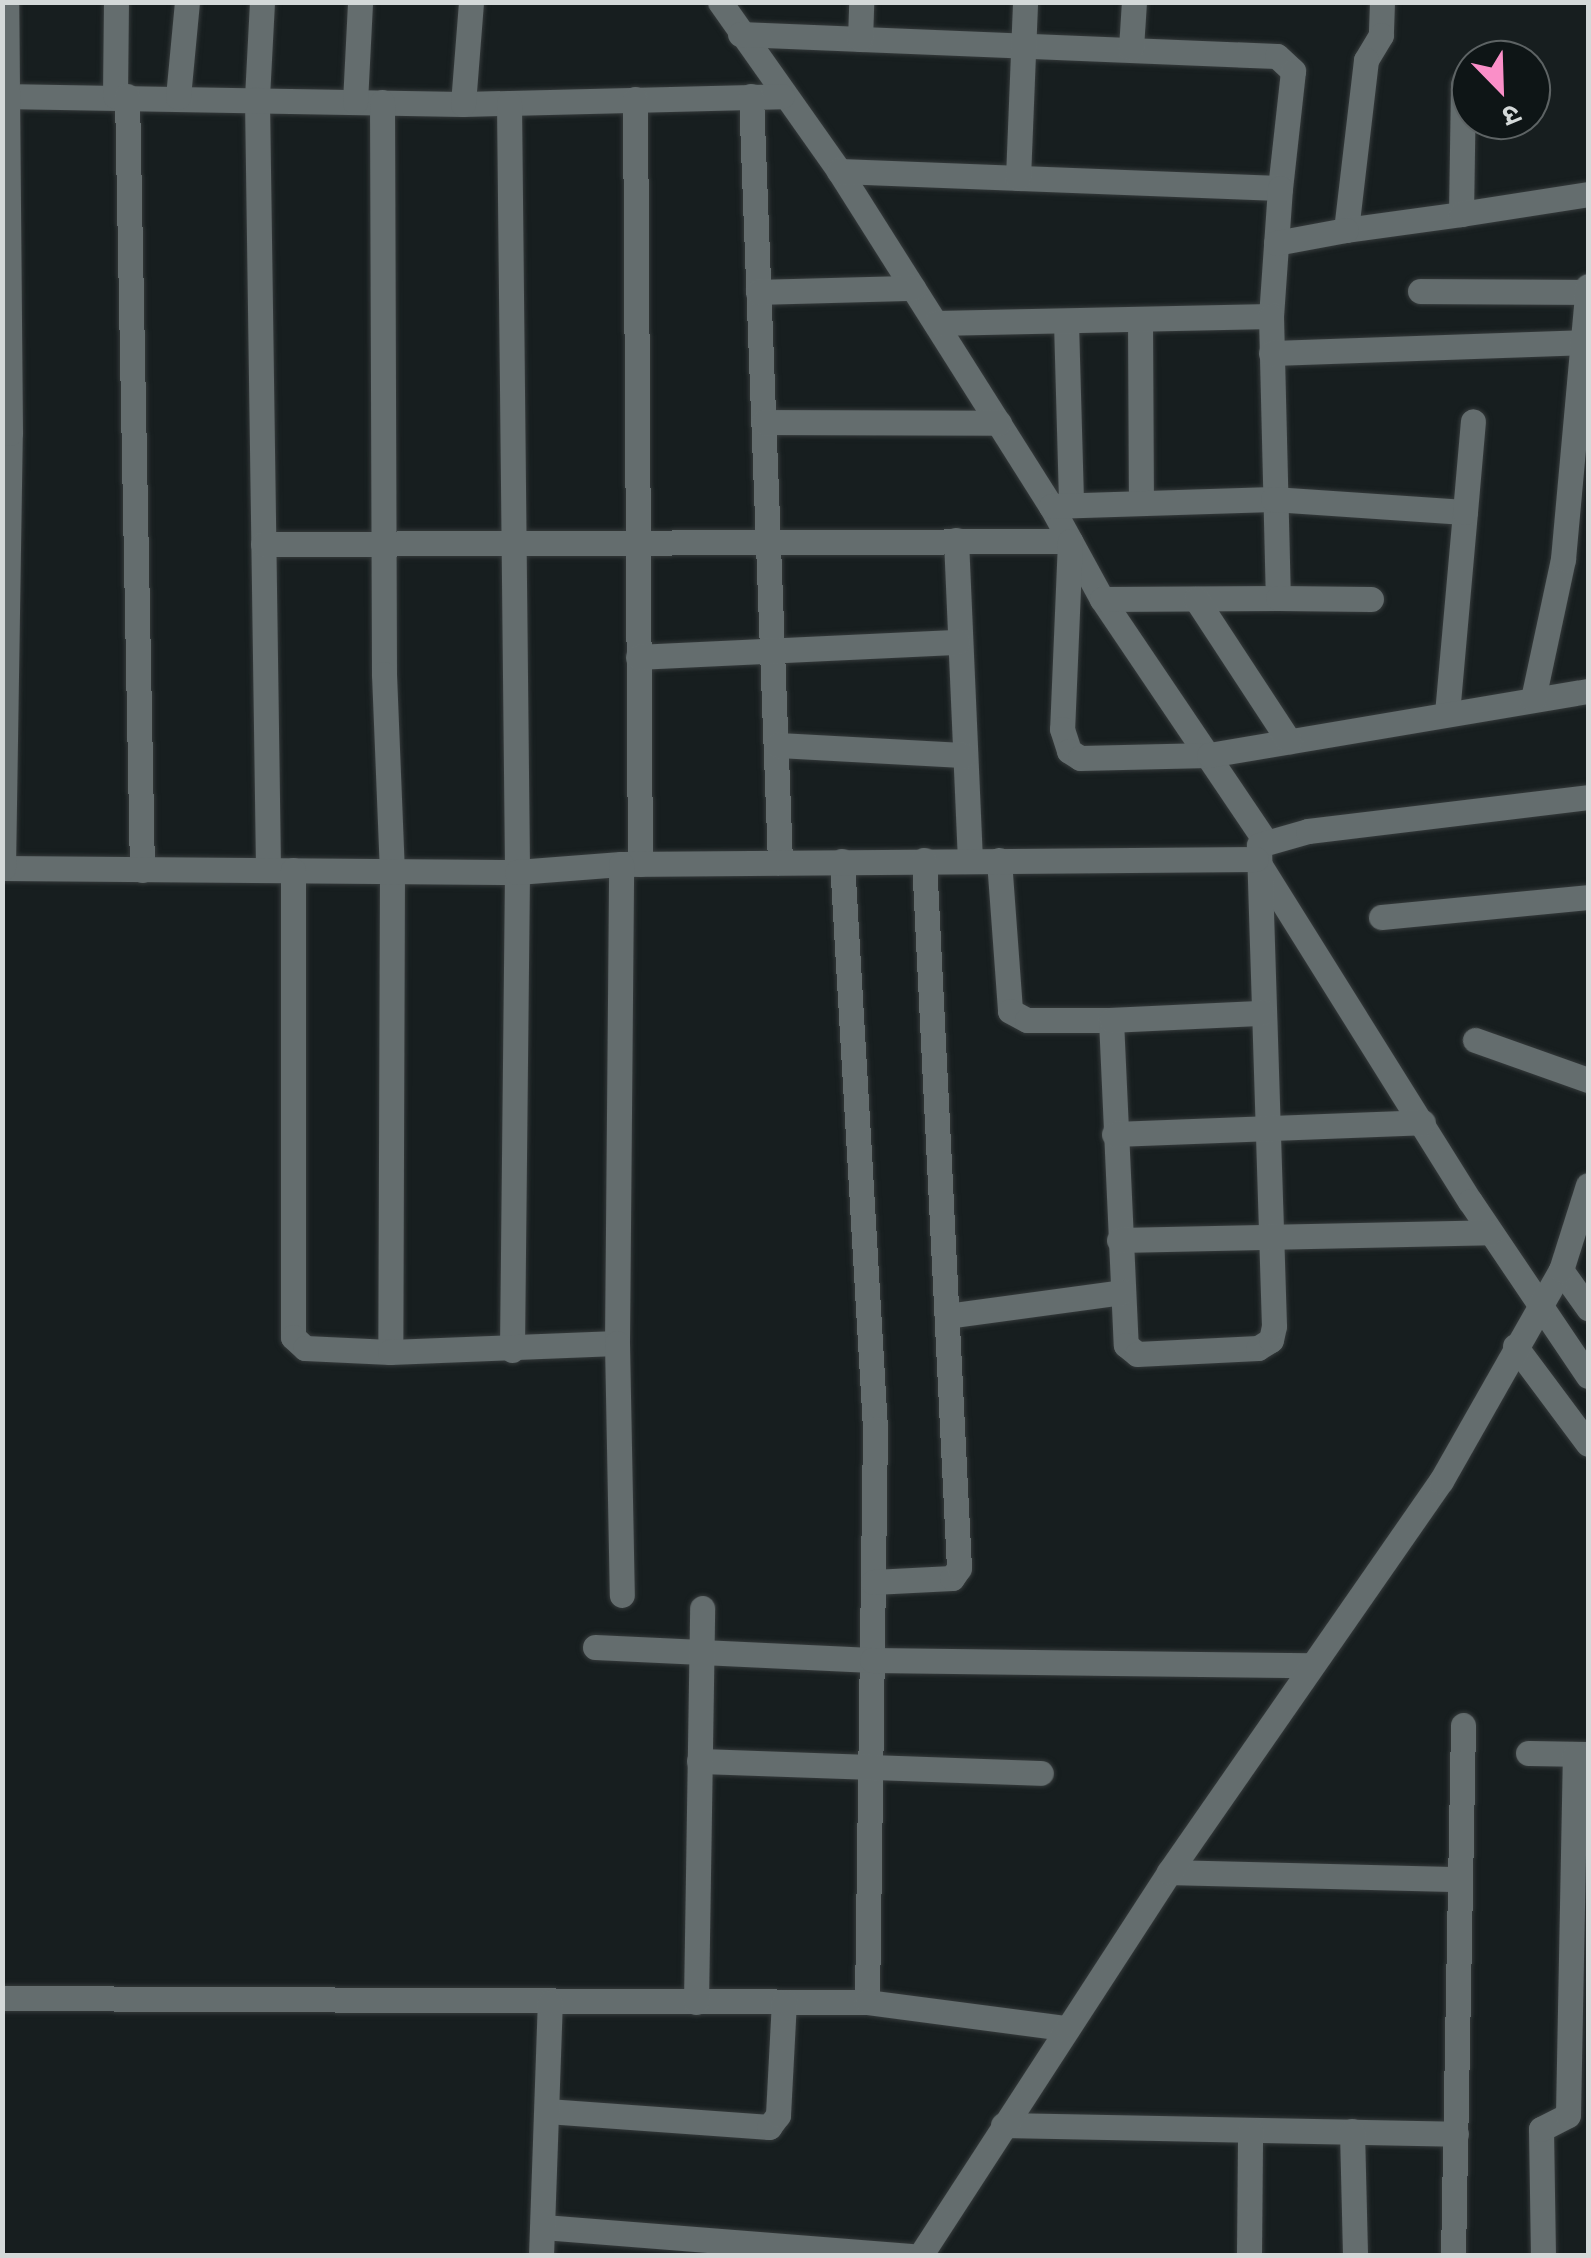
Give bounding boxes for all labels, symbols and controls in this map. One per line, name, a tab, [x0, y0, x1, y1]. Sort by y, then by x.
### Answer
north arrow	[1451, 40, 1551, 140]
text: उ	[1498, 97, 1526, 135]

